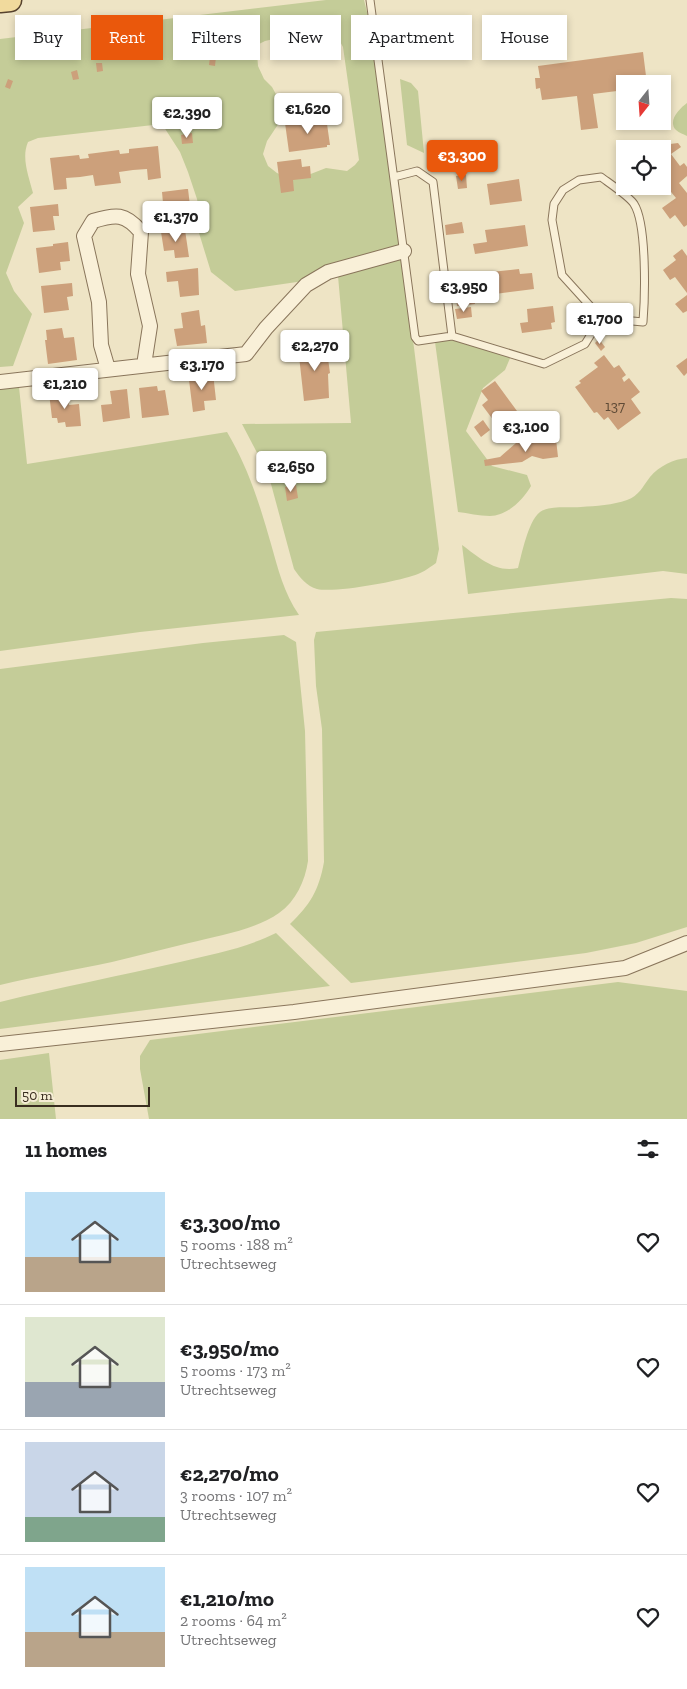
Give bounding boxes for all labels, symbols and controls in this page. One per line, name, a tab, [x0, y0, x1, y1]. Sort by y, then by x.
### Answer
chip: Buy	[15, 15, 81, 60]
chip: Rent	[91, 15, 163, 60]
chip: Filters	[173, 15, 260, 60]
chip: New	[270, 15, 341, 60]
chip: Apartment	[351, 15, 472, 60]
chip: House	[482, 15, 567, 60]
north arrow	[616, 75, 671, 130]
map controls	[616, 75, 671, 195]
pin: €1,620	[267, 92, 349, 135]
pin: €2,390	[146, 96, 228, 139]
text: €1,620	[285, 99, 331, 118]
text: €2,390	[163, 103, 211, 122]
pin: €3,300	[421, 140, 503, 182]
button: locate	[616, 140, 671, 195]
text: €3,300	[438, 146, 486, 165]
pin: €1,370	[135, 200, 217, 243]
text: €1,370	[153, 207, 199, 226]
pin: €3,950	[423, 270, 505, 313]
text: €3,950	[440, 277, 488, 296]
pin: €1,700	[559, 302, 641, 345]
text: €1,700	[577, 309, 623, 328]
pin: €2,270	[274, 330, 356, 372]
text: €2,270	[291, 336, 339, 355]
pin: €3,170	[161, 348, 243, 391]
text: €3,170	[180, 355, 224, 374]
pin: €1,210	[24, 368, 106, 410]
text: €1,210	[43, 374, 87, 393]
house number: 137	[605, 397, 625, 415]
pin: €3,100	[485, 410, 567, 453]
text: €3,100	[503, 417, 549, 436]
pin: €2,650	[250, 450, 332, 493]
text: €2,650	[267, 457, 315, 476]
scale bar	[15, 1084, 150, 1107]
text: 50 m	[22, 1087, 53, 1104]
icon: filters	[634, 1135, 662, 1163]
text: 11 homes	[25, 1137, 107, 1162]
text: €3,300/mo	[180, 1210, 280, 1235]
icon: home	[65, 1212, 125, 1272]
icon: heart	[634, 1228, 662, 1256]
text: 5 rooms · 188 m²	[180, 1235, 293, 1254]
text: Utrechtseweg	[180, 1254, 277, 1273]
text: €3,950/mo	[180, 1336, 279, 1361]
icon: home	[65, 1337, 125, 1397]
icon: heart	[634, 1353, 662, 1381]
text: 5 rooms · 173 m²	[180, 1361, 291, 1380]
text: Utrechtseweg	[180, 1380, 277, 1399]
text: €2,270/mo	[180, 1461, 279, 1486]
icon: home	[65, 1462, 125, 1522]
icon: heart	[634, 1478, 662, 1506]
text: 3 rooms · 107 m²	[180, 1486, 292, 1505]
text: Utrechtseweg	[180, 1505, 277, 1524]
text: €1,210/mo	[180, 1586, 274, 1611]
icon: home	[65, 1587, 125, 1647]
icon: heart	[634, 1603, 662, 1631]
text: 2 rooms · 64 m²	[180, 1611, 287, 1630]
text: Utrechtseweg	[180, 1630, 277, 1649]

